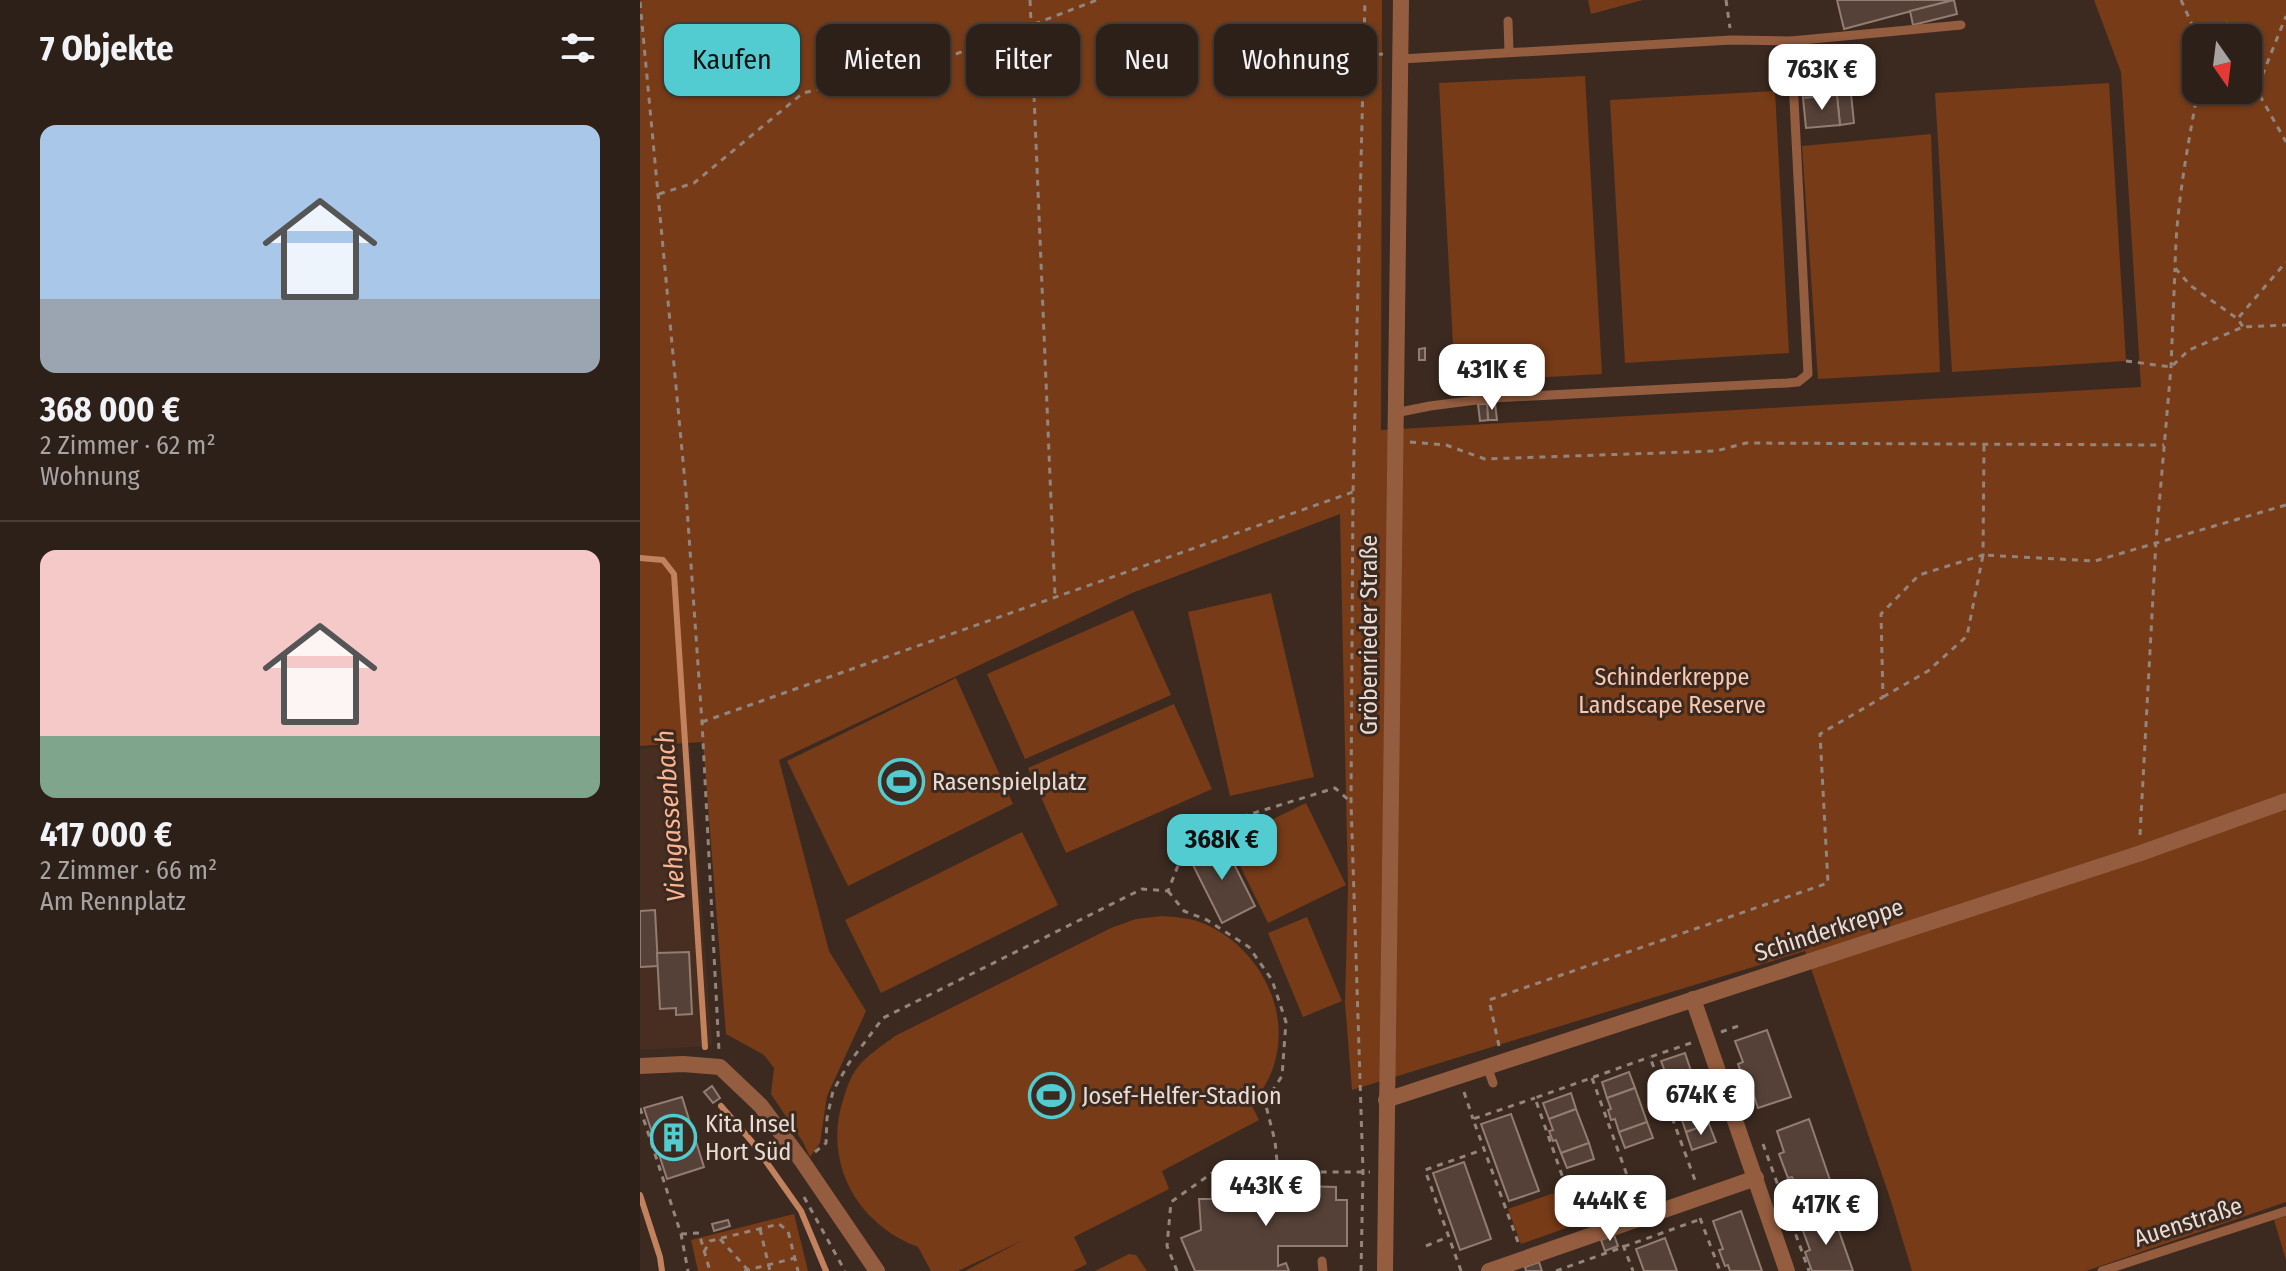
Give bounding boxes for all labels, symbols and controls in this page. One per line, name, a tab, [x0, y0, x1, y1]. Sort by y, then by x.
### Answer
chip: Kaufen	[664, 24, 800, 96]
chip: Mieten	[816, 24, 950, 96]
chip: Filter	[966, 24, 1080, 96]
chip: Neu	[1096, 24, 1198, 96]
chip: Wohnung	[1214, 24, 1377, 96]
north arrow	[2182, 24, 2262, 104]
map controls	[2182, 24, 2262, 104]
icon: filters	[556, 26, 600, 70]
text: 7 Objekte	[40, 28, 173, 69]
pin: 763K €	[1757, 44, 1887, 112]
text: 763K €	[1787, 54, 1857, 85]
icon: home	[248, 177, 392, 321]
pin: 431K €	[1427, 344, 1557, 412]
text: 431K €	[1457, 354, 1527, 385]
text: 368 000 €	[40, 389, 180, 430]
text: 2 Zimmer · 62 m²	[40, 430, 216, 461]
text: Wohnung	[40, 461, 140, 492]
street label: Gröbenrieder Straße	[1355, 535, 1383, 735]
icon: home	[248, 602, 392, 746]
park label: Schinderkreppe Landscape Reserve	[1578, 663, 1766, 719]
water label: Viehgassenbach	[649, 729, 692, 903]
sports icon: Rasenspielplatz	[877, 758, 925, 806]
place label: Rasenspielplatz	[932, 768, 1087, 796]
text: 417 000 €	[40, 814, 172, 855]
pin: 368K €	[1157, 814, 1287, 882]
text: 368K €	[1185, 824, 1259, 855]
text: 2 Zimmer · 66 m²	[40, 855, 217, 886]
text: Am Rennplatz	[40, 886, 186, 917]
street label: Schinderkreppe	[1751, 893, 1907, 967]
pin: 674K €	[1636, 1069, 1766, 1137]
sports icon: Josef-Helfer-Stadion	[1027, 1072, 1075, 1120]
text: 674K €	[1665, 1079, 1737, 1110]
place label: Josef-Helfer-Stadion	[1082, 1082, 1282, 1110]
place label: Kita Insel Hort Süd	[705, 1110, 796, 1166]
building icon: Kita Insel Hort Süd	[650, 1114, 698, 1162]
pin: 443K €	[1201, 1160, 1331, 1228]
text: 443K €	[1229, 1170, 1303, 1201]
pin: 444K €	[1545, 1175, 1675, 1243]
pin: 417K €	[1761, 1179, 1891, 1247]
text: 444K €	[1573, 1185, 1647, 1216]
text: 417K €	[1792, 1189, 1860, 1220]
street label: Auenstraße	[2130, 1191, 2246, 1253]

